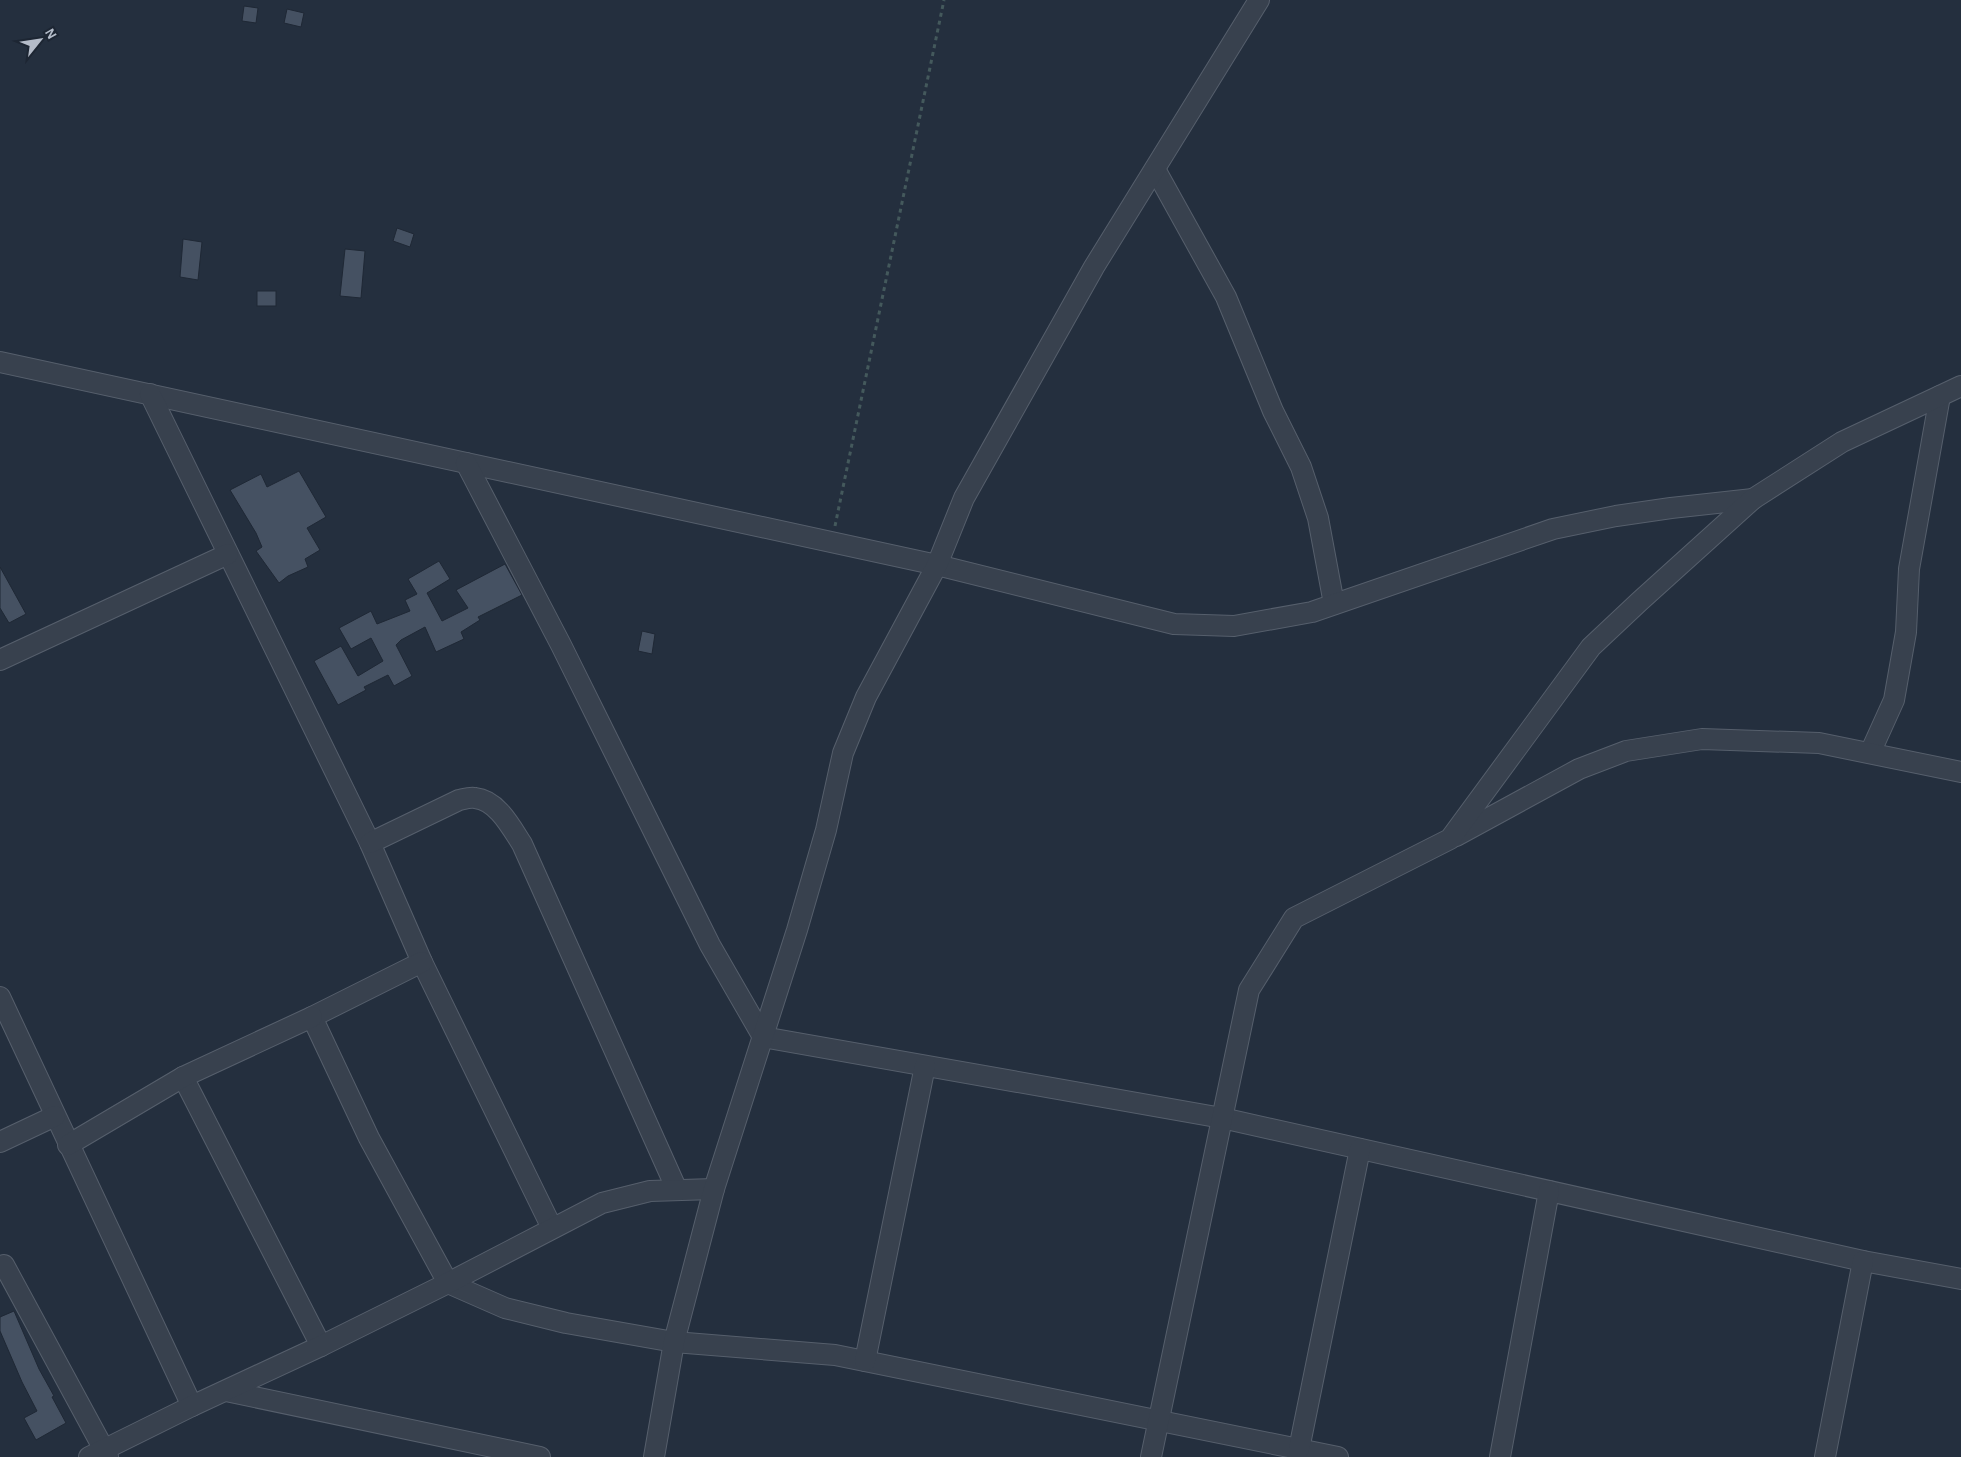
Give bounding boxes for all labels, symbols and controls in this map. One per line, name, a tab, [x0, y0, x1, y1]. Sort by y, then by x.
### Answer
north arrow	[15, 15, 65, 65]
text: N	[42, 26, 59, 42]

